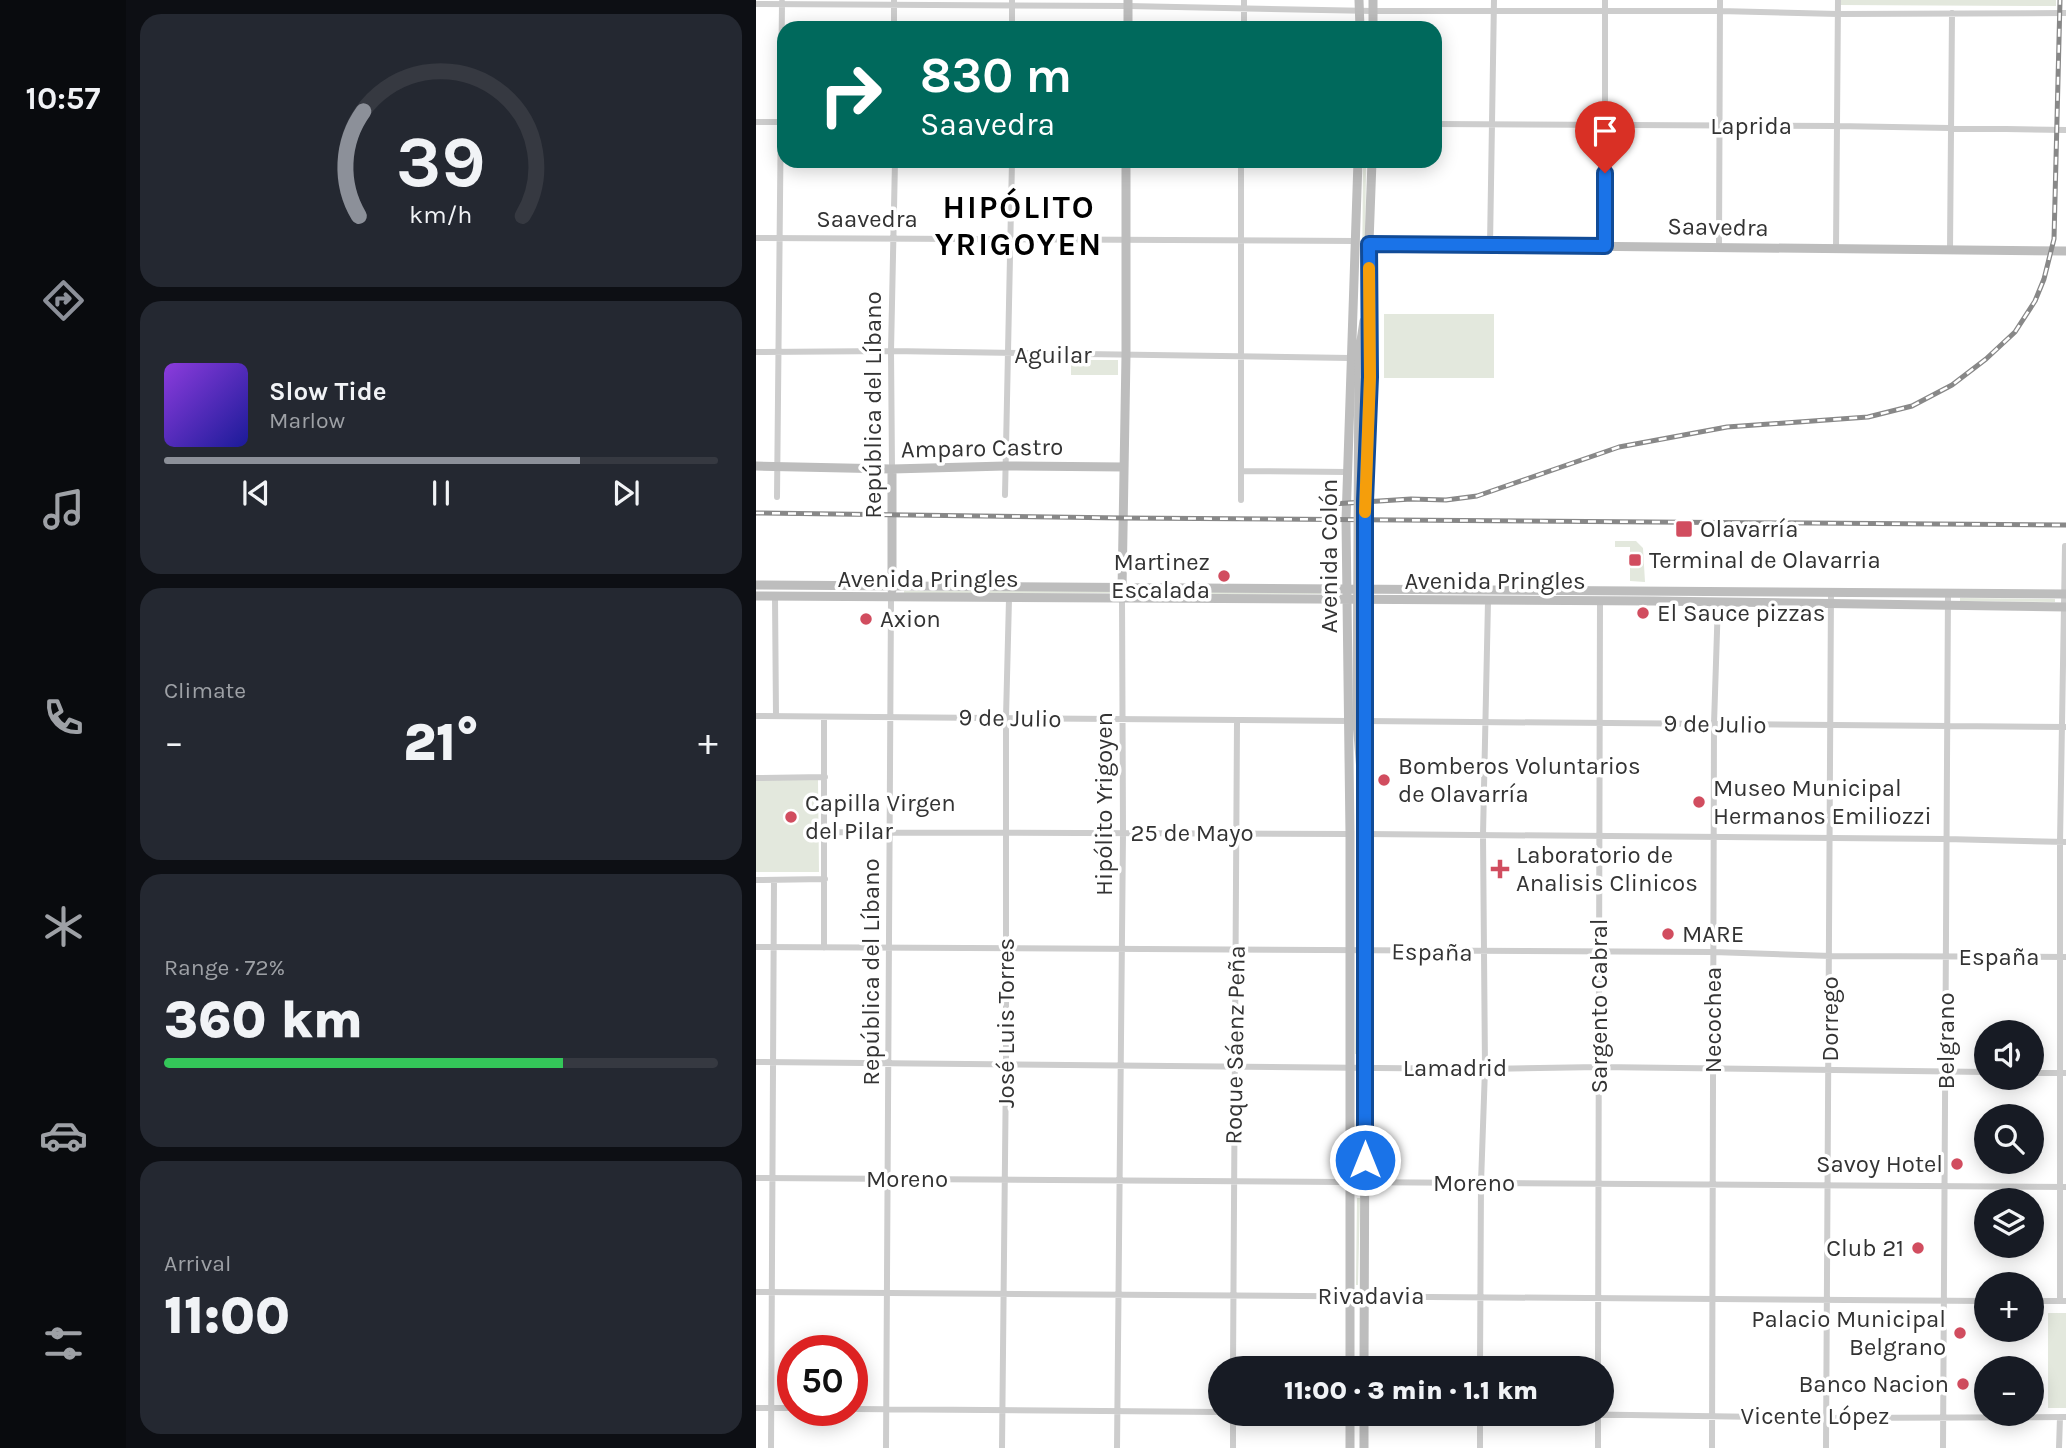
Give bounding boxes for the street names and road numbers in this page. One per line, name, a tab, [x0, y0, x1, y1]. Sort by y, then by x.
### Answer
street label: Laprida	[1710, 112, 1792, 140]
street label: Saavedra	[816, 205, 918, 233]
street label: Saavedra	[1667, 212, 1769, 242]
street label: República del Líbano	[859, 291, 887, 519]
street label: Aguilar	[1014, 341, 1092, 369]
street label: Amparo Castro	[901, 433, 1063, 463]
street label: Avenida Colón	[1315, 479, 1343, 633]
street label: Avenida Pringles	[837, 565, 1019, 593]
street label: Avenida Pringles	[1404, 567, 1586, 595]
street label: 9 de Julio	[958, 703, 1062, 733]
street label: 9 de Julio	[1663, 709, 1767, 739]
street label: Hipólito Yrigoyen	[1090, 712, 1118, 896]
street label: 25 de Mayo	[1130, 819, 1254, 847]
street label: República del Líbano	[857, 858, 885, 1086]
street label: Sargento Cabral	[1585, 919, 1613, 1093]
street label: España	[1391, 937, 1473, 967]
street label: José Luis Torres	[992, 938, 1020, 1108]
street label: España	[1958, 943, 2040, 971]
street label: Roque Sáenz Peña	[1219, 945, 1251, 1145]
street label: Necochea	[1699, 967, 1727, 1073]
street label: Dorrego	[1816, 976, 1844, 1062]
street label: Belgrano	[1932, 993, 1960, 1090]
street label: Lamadrid	[1403, 1054, 1507, 1082]
street label: Moreno	[866, 1165, 948, 1193]
street label: Moreno	[1433, 1169, 1515, 1197]
street label: Rivadavia	[1318, 1282, 1424, 1310]
street label: Vicente López	[1741, 1402, 1889, 1430]

